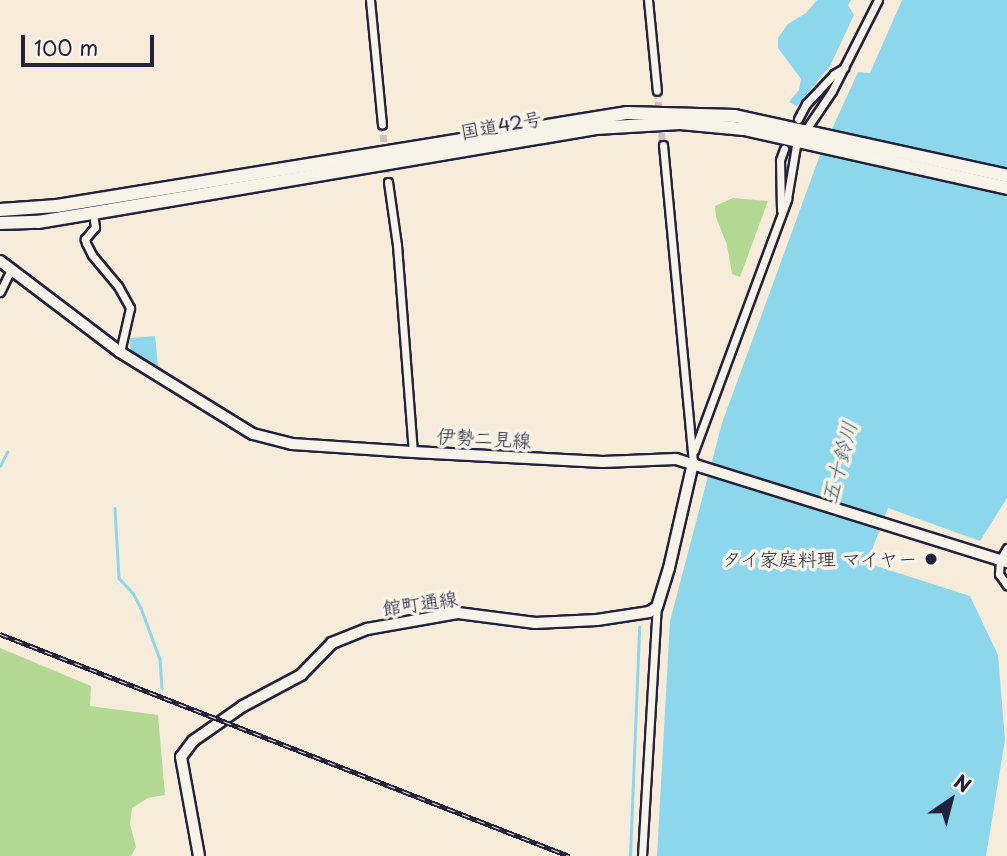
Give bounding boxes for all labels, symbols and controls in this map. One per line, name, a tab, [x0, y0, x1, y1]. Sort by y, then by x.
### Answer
scale bar	[24, 21, 158, 65]
text: 100 m	[34, 31, 98, 63]
street label: 国道42号	[459, 107, 543, 143]
water label: 五十鈴川	[815, 418, 861, 506]
street label: 伊勢二見線	[436, 424, 532, 452]
place label: タイ家庭料理 マイヤー	[721, 548, 917, 570]
marker: タイ家庭料理 マイヤー	[923, 551, 939, 567]
street label: 館町通線	[381, 586, 459, 620]
north arrow	[916, 765, 986, 835]
text: N	[949, 767, 977, 799]

